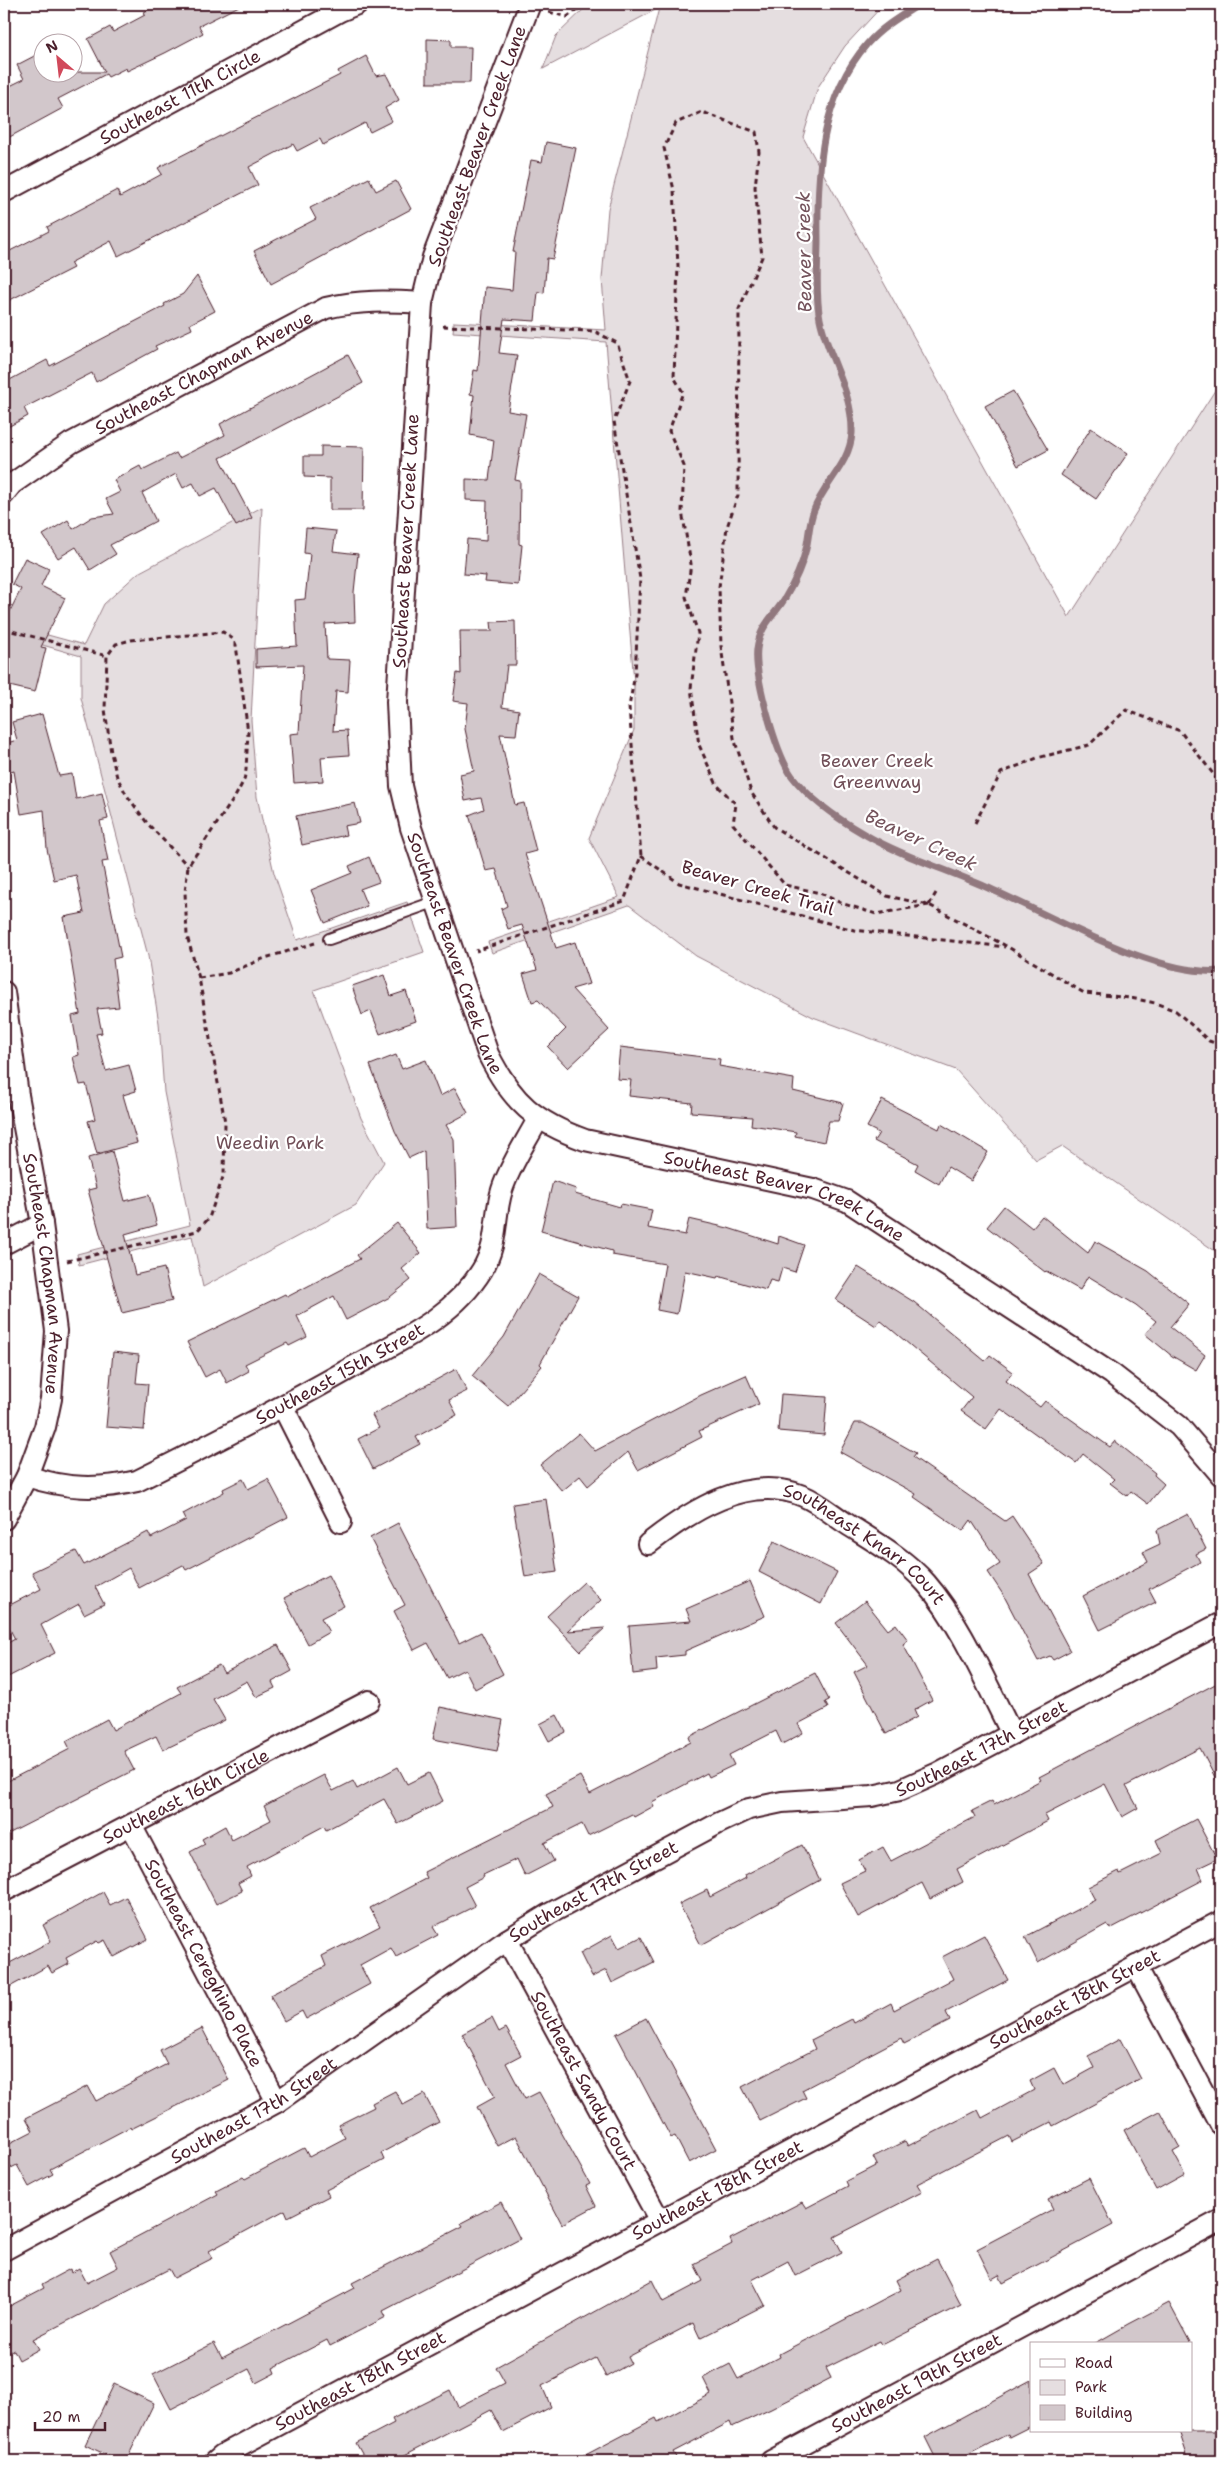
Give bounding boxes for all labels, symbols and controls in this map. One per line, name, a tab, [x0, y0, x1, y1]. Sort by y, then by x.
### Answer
street label: Southeast Beaver Creek Lane	[422, 22, 532, 270]
north arrow	[32, 32, 82, 82]
text: N	[43, 36, 61, 57]
street label: Southeast 11th Circle	[95, 44, 265, 150]
water label: Beaver Creek	[790, 191, 818, 313]
street label: Southeast Chapman Avenue	[91, 305, 317, 440]
street label: Southeast Beaver Creek Lane	[387, 413, 425, 669]
park label: Beaver Creek Greenway	[820, 749, 934, 794]
water label: Beaver Creek	[861, 803, 981, 877]
street label: Southeast Beaver Creek Lane	[401, 829, 509, 1079]
street label: Beaver Creek Trail	[679, 855, 838, 921]
park label: Weedin Park	[216, 1131, 324, 1155]
street label: Southeast Beaver Creek Lane	[661, 1145, 909, 1247]
street label: Southeast Chapman Avenue	[17, 1151, 68, 1396]
street label: Southeast 15th Street	[251, 1317, 429, 1430]
street label: Southeast Knarr Court	[781, 1478, 951, 1610]
street label: Southeast 17th Street	[892, 1695, 1072, 1803]
street label: Southeast 16th Circle	[98, 1743, 273, 1850]
street label: Southeast 17th Street	[504, 1835, 682, 1948]
street label: Southeast Cereghino Place	[139, 1855, 268, 2071]
street label: Southeast 18th Street	[985, 1944, 1165, 2055]
street label: Southeast Sandy Court	[525, 1987, 642, 2175]
street label: Southeast 17th Street	[166, 2051, 342, 2170]
street label: Southeast 18th Street	[628, 2135, 807, 2246]
street label: Southeast 18th Street	[270, 2325, 450, 2437]
street label: Southeast 19th Street	[827, 2327, 1006, 2439]
legend	[1030, 2342, 1192, 2432]
text: Road	[1075, 2353, 1113, 2373]
text: Park	[1075, 2377, 1107, 2397]
scale bar	[35, 2400, 105, 2432]
text: Building	[1075, 2403, 1132, 2423]
text: 20 m	[42, 2407, 81, 2427]

